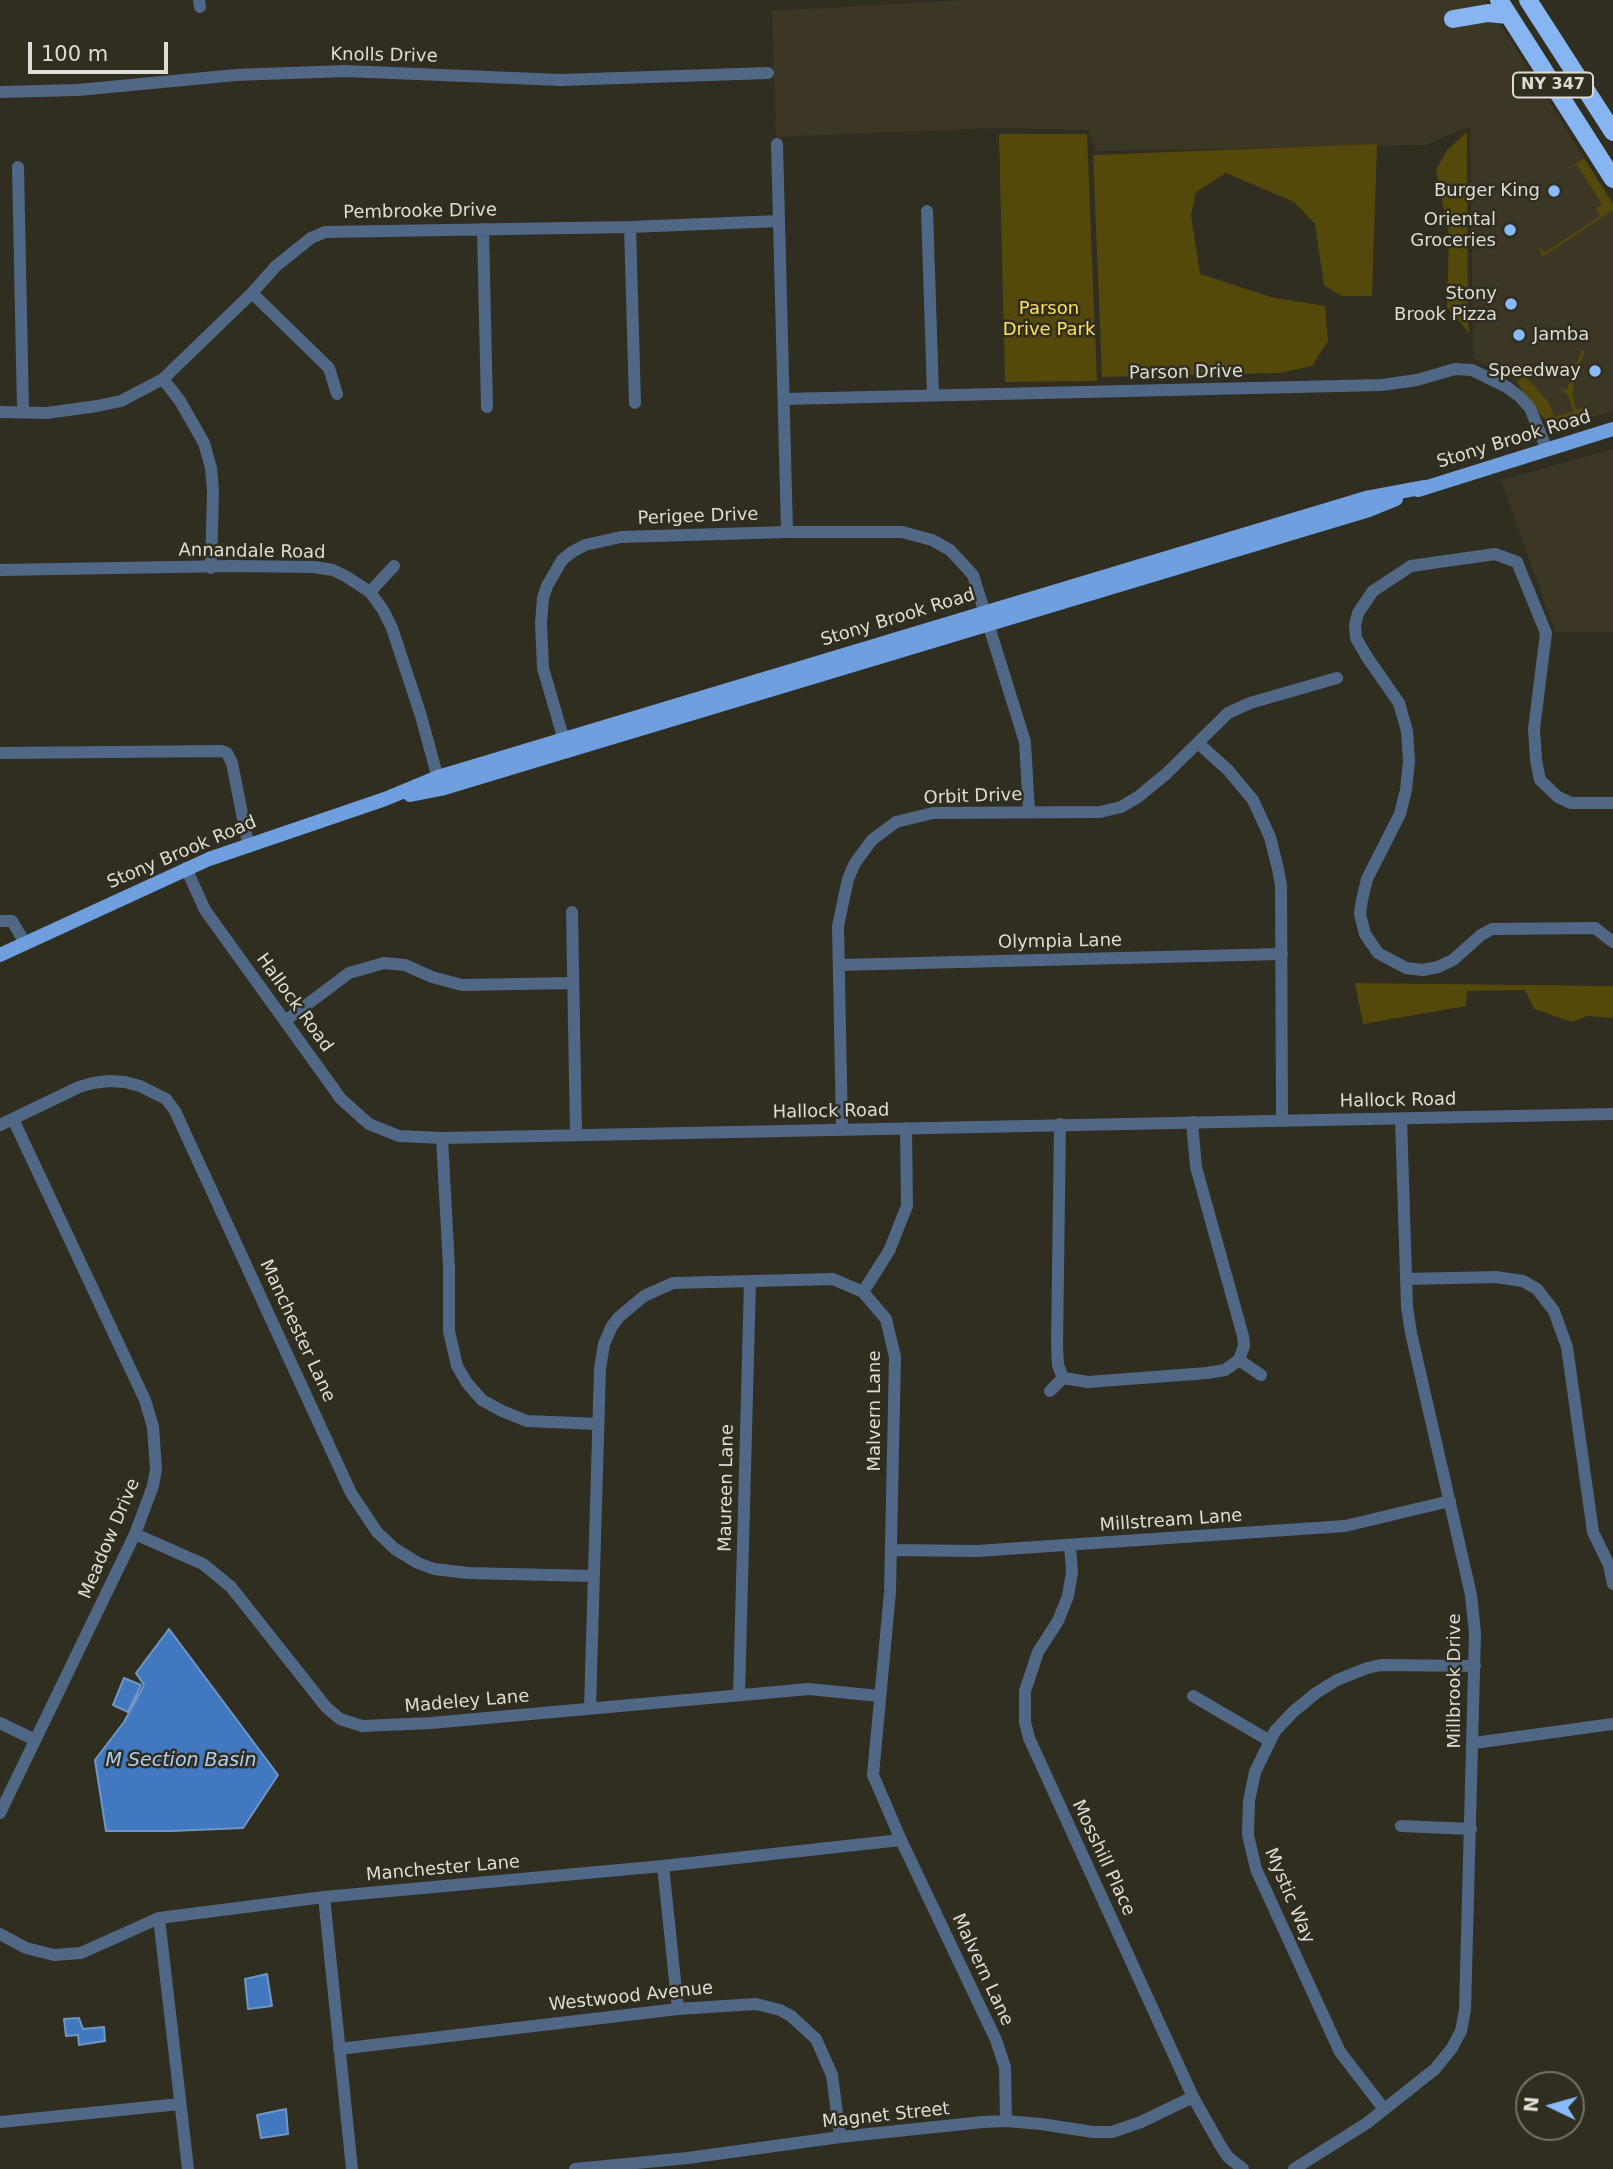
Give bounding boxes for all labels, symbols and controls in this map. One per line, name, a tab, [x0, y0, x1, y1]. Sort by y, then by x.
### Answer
scale bar	[32, 28, 172, 72]
text: 100 m	[41, 42, 108, 66]
street label: Knolls Drive	[330, 44, 438, 68]
road number: NY 347	[1513, 72, 1593, 97]
place label: Burger King	[1434, 180, 1540, 202]
marker: Burger King	[1546, 183, 1562, 199]
street label: Pembrooke Drive	[343, 200, 497, 224]
place label: Oriental Groceries	[1410, 209, 1496, 252]
marker: Oriental Groceries	[1502, 222, 1518, 238]
place label: Stony Brook Pizza	[1394, 283, 1497, 326]
marker: Stony Brook Pizza	[1503, 296, 1519, 312]
park label: Parson Drive Park	[1003, 298, 1095, 340]
place label: Jamba	[1533, 324, 1589, 346]
marker: Jamba	[1511, 327, 1527, 343]
place label: Speedway	[1488, 360, 1581, 382]
street label: Parson Drive	[1129, 361, 1243, 385]
marker: Speedway	[1587, 363, 1603, 379]
street label: Stony Brook Road	[1434, 406, 1594, 474]
street label: Perigee Drive	[637, 504, 759, 530]
street label: Annandale Road	[178, 540, 326, 564]
street label: Stony Brook Road	[818, 584, 978, 652]
street label: Orbit Drive	[923, 784, 1023, 810]
street label: Stony Brook Road	[104, 812, 260, 894]
street label: Olympia Lane	[998, 930, 1122, 954]
street label: Hallock Road	[251, 949, 337, 1057]
street label: Hallock Road	[1339, 1089, 1457, 1113]
street label: Hallock Road	[772, 1100, 890, 1124]
street label: Manchester Lane	[255, 1256, 339, 1406]
street label: Malvern Lane	[864, 1350, 886, 1472]
street label: Maureen Lane	[715, 1424, 739, 1552]
street label: Meadow Drive	[75, 1476, 145, 1602]
street label: Millstream Lane	[1099, 1505, 1243, 1537]
street label: Millbrook Drive	[1444, 1613, 1466, 1749]
street label: Madeley Lane	[404, 1686, 530, 1718]
water label: M Section Basin	[106, 1750, 256, 1772]
street label: Mosshill Place	[1067, 1797, 1139, 1919]
street label: Mystic Way	[1259, 1845, 1319, 1947]
street label: Manchester Lane	[365, 1852, 521, 1886]
street label: Malvern Lane	[947, 1911, 1017, 2029]
street label: Westwood Avenue	[548, 1978, 714, 2016]
north arrow	[1515, 2071, 1585, 2141]
text: N	[1519, 2095, 1543, 2113]
street label: Magnet Street	[821, 2099, 951, 2133]

